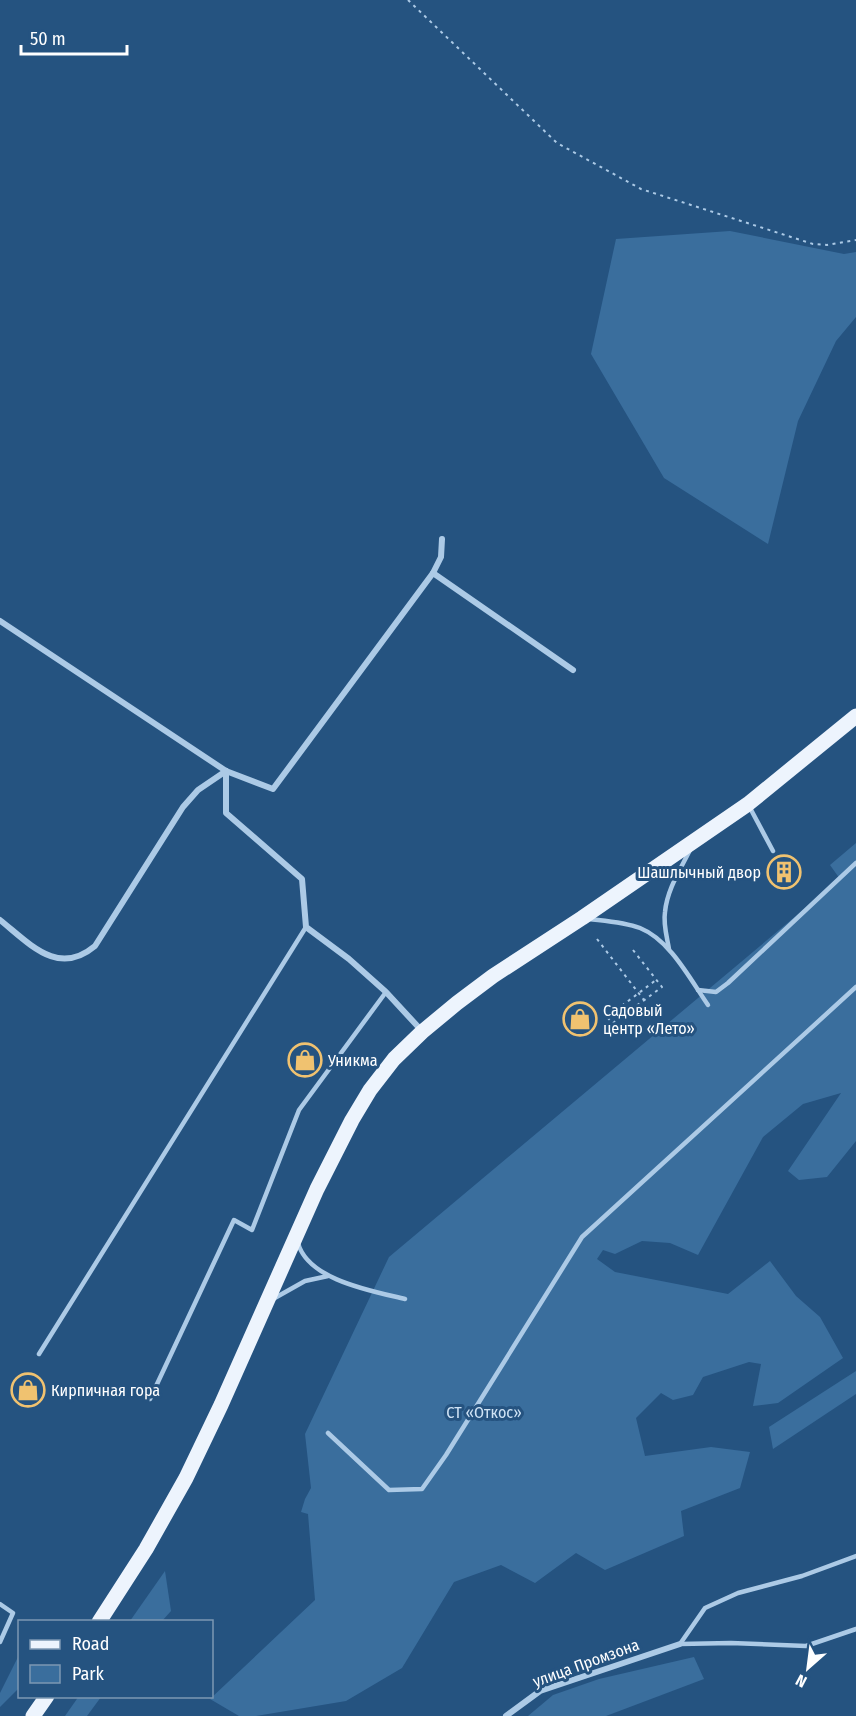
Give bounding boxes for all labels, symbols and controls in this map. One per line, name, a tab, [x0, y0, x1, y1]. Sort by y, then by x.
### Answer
scale bar	[21, 18, 128, 56]
text: 50 m	[30, 28, 66, 50]
building icon: Шашлычный двор	[766, 854, 802, 890]
place label: Шашлычный двор	[637, 863, 761, 882]
shop icon: Садовый центр «Лето»	[562, 1001, 598, 1037]
place label: Садовый центр «Лето»	[603, 1001, 695, 1038]
shop icon: Уникма	[287, 1042, 323, 1078]
place label: Уникма	[327, 1051, 378, 1070]
shop icon: Кирпичная гора	[10, 1372, 46, 1408]
place label: Кирпичная гора	[51, 1381, 160, 1400]
park label: СТ «Откос»	[446, 1403, 522, 1422]
legend	[18, 1620, 213, 1698]
text: Road	[72, 1633, 109, 1655]
street label: улица Промзона	[530, 1635, 642, 1691]
north arrow	[778, 1638, 838, 1698]
text: Park	[72, 1663, 105, 1685]
text: N	[792, 1670, 810, 1691]

